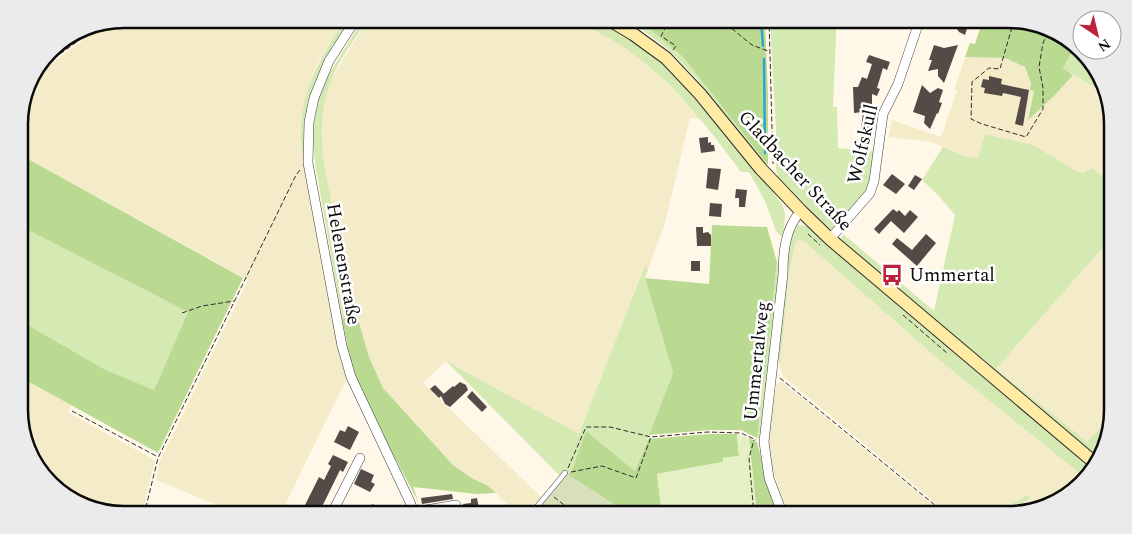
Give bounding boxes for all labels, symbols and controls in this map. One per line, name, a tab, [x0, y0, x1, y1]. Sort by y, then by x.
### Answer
north arrow	[1072, 10, 1122, 60]
text: N	[1093, 33, 1115, 57]
street label: Wolfskull	[840, 101, 886, 187]
street label: Gladbacher Straße	[731, 104, 859, 238]
street label: Helenenstraße	[318, 201, 368, 327]
place label: Ummertal	[909, 261, 995, 290]
bus stop icon: Ummertal	[879, 262, 905, 288]
street label: Ummertalweg	[736, 300, 778, 422]

